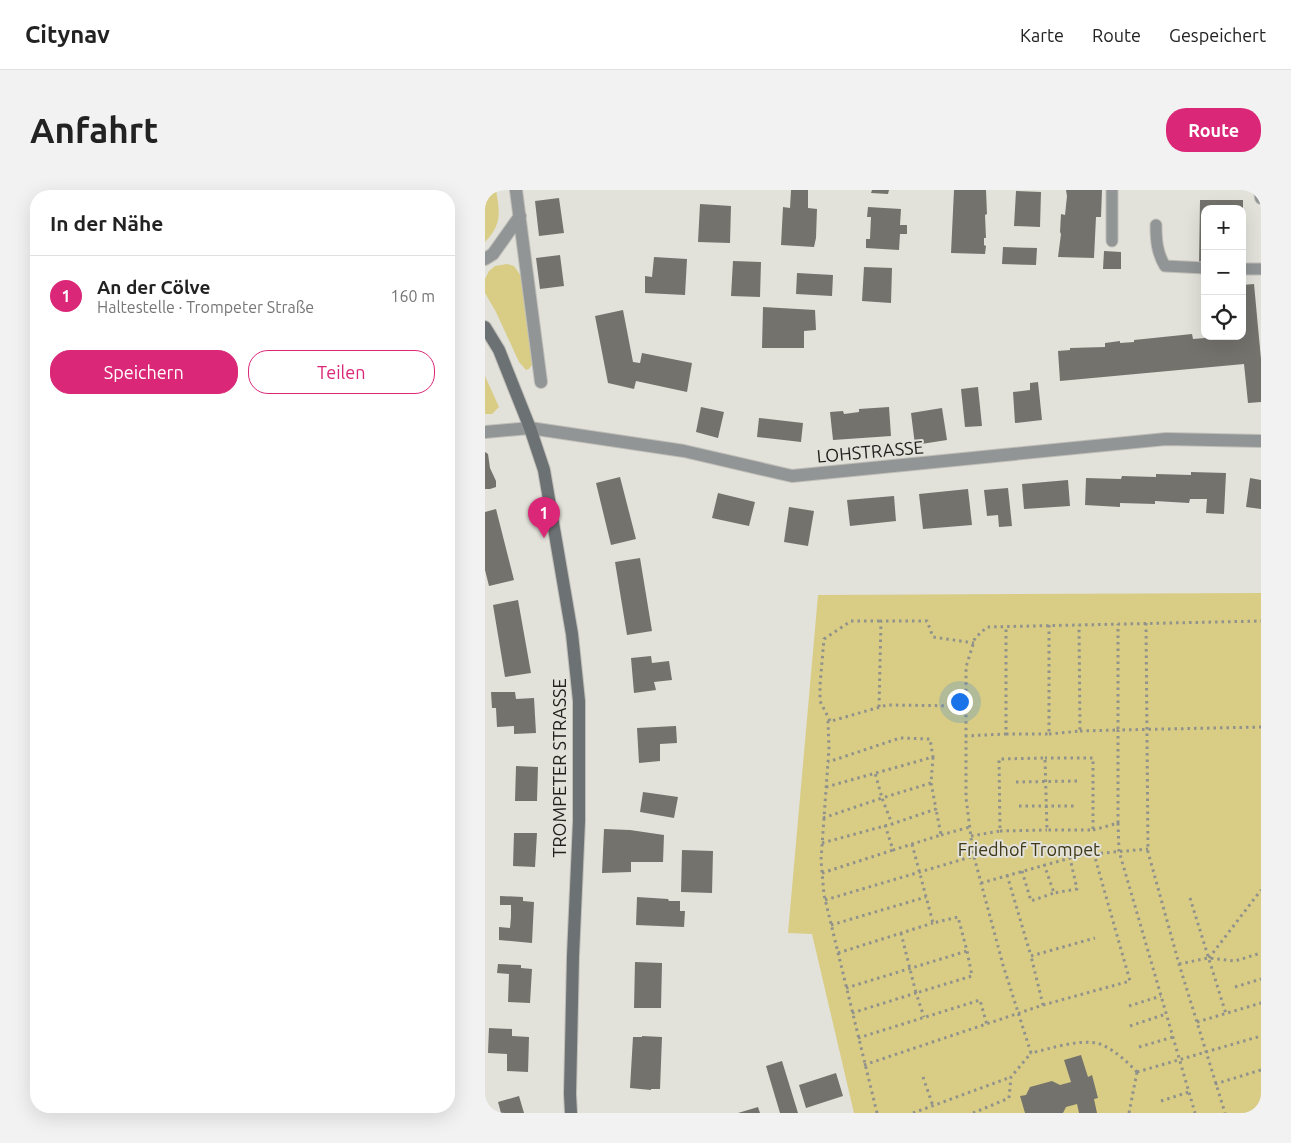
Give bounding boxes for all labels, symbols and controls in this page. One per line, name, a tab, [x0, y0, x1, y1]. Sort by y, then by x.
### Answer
text: Citynav	[25, 21, 110, 48]
text: Karte	[1020, 25, 1064, 45]
text: Route	[1092, 25, 1141, 45]
text: Gespeichert	[1169, 25, 1266, 45]
button: Route	[1166, 108, 1261, 152]
text: Anfahrt	[30, 110, 158, 150]
map controls	[1201, 205, 1246, 340]
button: +	[1201, 205, 1246, 250]
text: In der Nähe	[50, 211, 163, 235]
button: −	[1201, 250, 1246, 295]
text: An der Cölve	[97, 276, 211, 298]
text: 1	[61, 287, 71, 305]
text: 160 m	[390, 287, 435, 305]
button: locate	[1201, 295, 1246, 340]
text: Haltestelle · Trompeter Straße	[97, 298, 314, 316]
button: Speichern	[50, 350, 238, 394]
button: Teilen	[248, 350, 435, 394]
street label: LOHSTRASSE	[816, 436, 924, 466]
pin: 1	[528, 497, 560, 538]
street label: TROMPETER STRASSE	[549, 678, 569, 858]
your location	[947, 689, 973, 715]
park label: Friedhof Trompet	[958, 839, 1100, 859]

